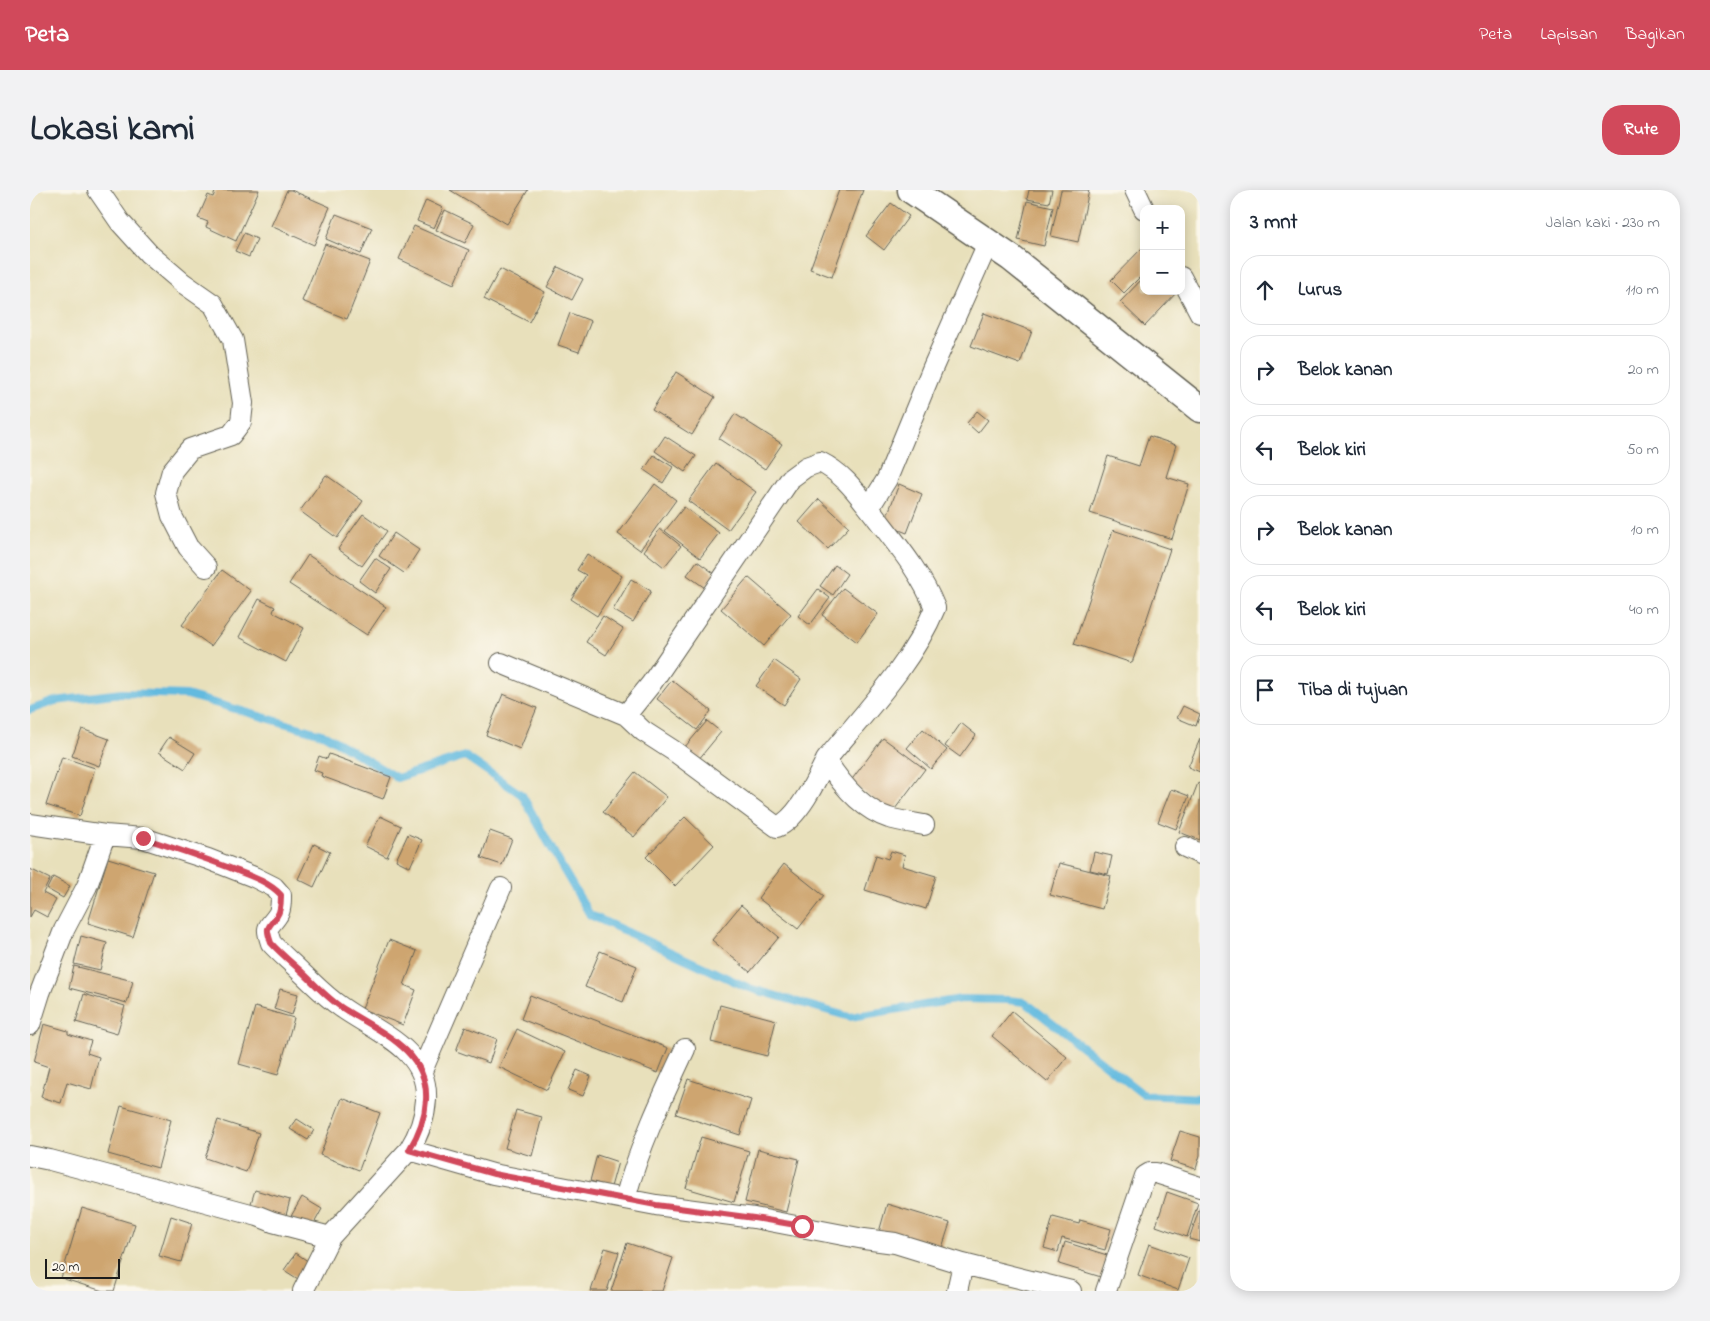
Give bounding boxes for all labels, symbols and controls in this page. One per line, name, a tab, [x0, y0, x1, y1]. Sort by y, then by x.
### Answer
text: Peta	[25, 18, 69, 53]
text: Peta	[1479, 22, 1512, 48]
text: Lapisan	[1540, 22, 1597, 48]
text: Bagikan	[1625, 22, 1685, 48]
text: Lokasi kami	[30, 105, 195, 156]
button: Rute	[1602, 105, 1680, 155]
map controls	[1140, 205, 1185, 295]
button: +	[1140, 205, 1185, 250]
text: 3 mnt	[1250, 208, 1298, 238]
text: Jalan kaki · 230 m	[1546, 211, 1660, 235]
button: −	[1140, 250, 1185, 295]
icon: ahead	[1251, 276, 1279, 304]
text: Lurus	[1298, 277, 1342, 304]
text: 110 m	[1625, 278, 1659, 302]
icon: right	[1251, 356, 1279, 384]
text: Belok kanan	[1298, 357, 1392, 384]
text: 20 m	[1628, 358, 1659, 382]
icon: left	[1251, 436, 1279, 464]
text: Belok kiri	[1298, 437, 1366, 464]
text: 50 m	[1627, 438, 1659, 462]
icon: right	[1251, 516, 1279, 544]
text: Belok kanan	[1298, 517, 1392, 544]
text: 10 m	[1631, 518, 1659, 542]
icon: left	[1251, 596, 1279, 624]
text: Belok kiri	[1298, 597, 1366, 624]
text: 40 m	[1629, 598, 1659, 622]
icon: arrive	[1251, 676, 1279, 704]
text: Tiba di tujuan	[1298, 677, 1408, 704]
route end	[132, 827, 155, 850]
route start	[791, 1215, 814, 1238]
scale bar	[45, 1256, 120, 1279]
text: 20 m	[52, 1257, 79, 1278]

